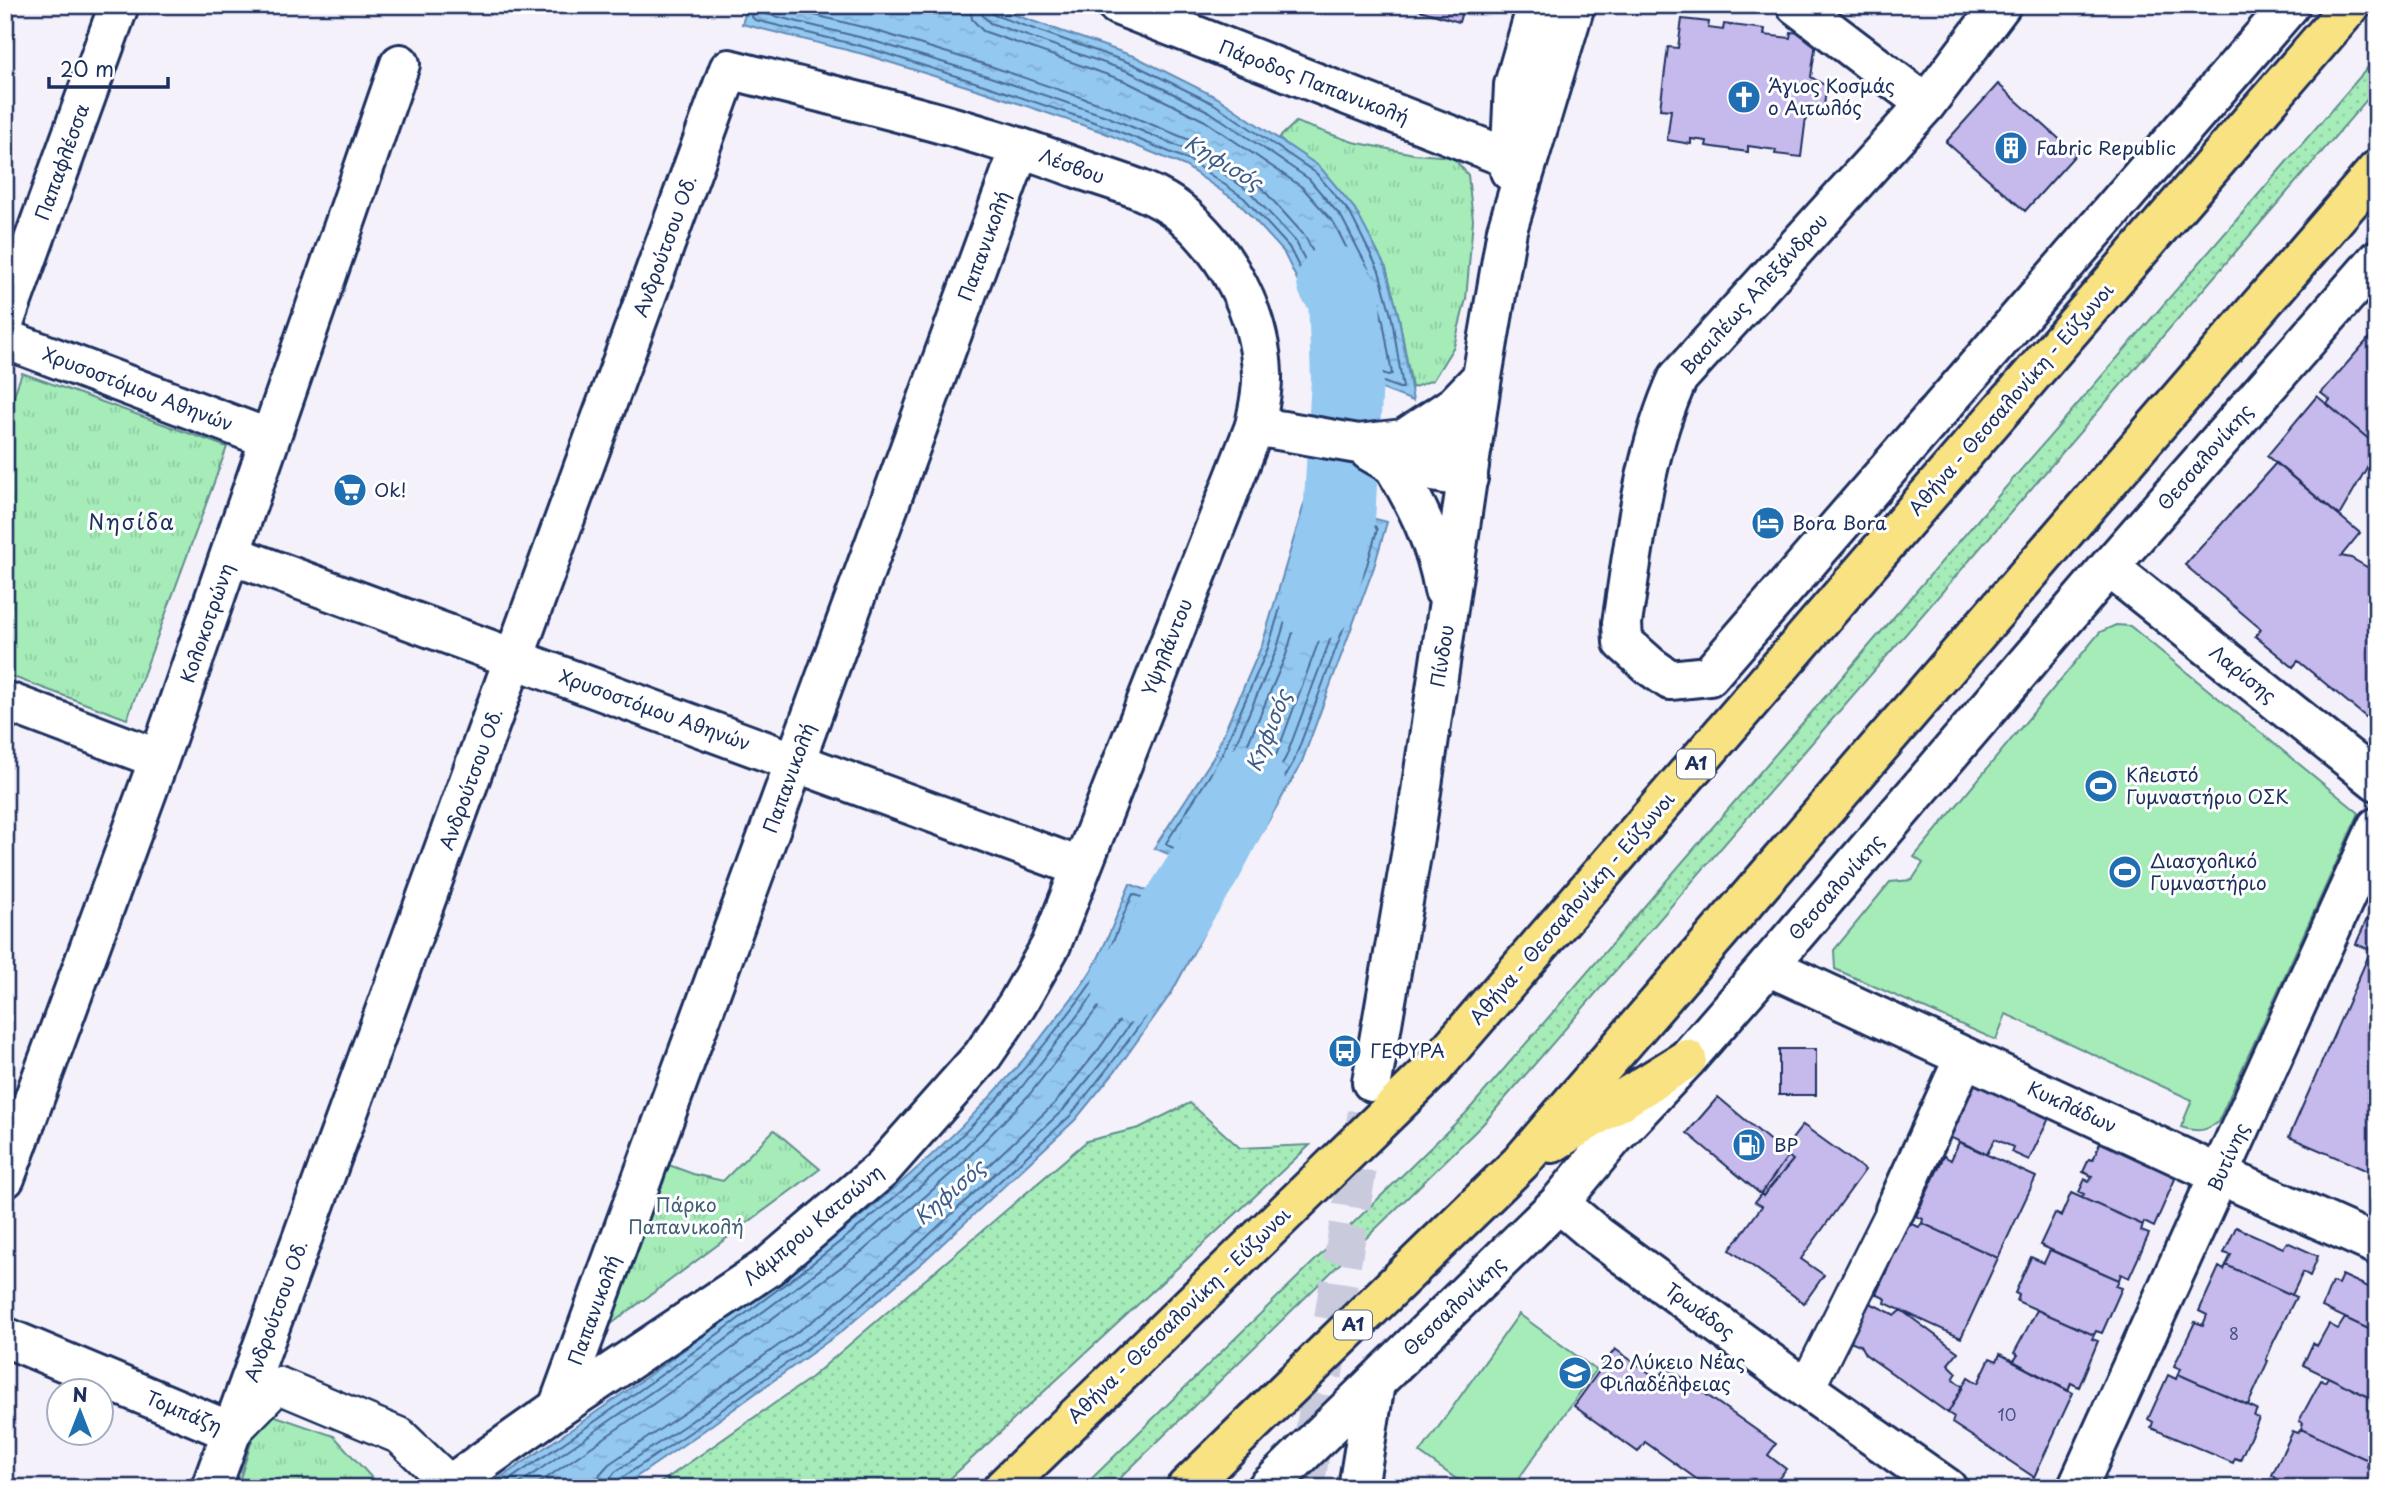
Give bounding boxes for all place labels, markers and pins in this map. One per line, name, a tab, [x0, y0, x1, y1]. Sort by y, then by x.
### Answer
place label: Άγιος Κοσμάς ο Αιτωλός	[1768, 71, 1895, 121]
church icon: Άγιος Κοσμάς ο Αιτωλός	[1725, 78, 1763, 116]
building icon: Fabric Republic	[1992, 129, 2030, 167]
place label: Fabric Republic	[2036, 133, 2176, 161]
supermarket icon: Ok!	[331, 471, 369, 509]
place label: Ok!	[374, 475, 406, 503]
hotel icon: Bora Bora	[1749, 504, 1787, 542]
place label: Bora Bora	[1792, 508, 1887, 536]
place label: Κλειστό Γυμναστήριο ΟΣΚ	[2126, 760, 2289, 810]
sports icon: Κλειστό Γυμναστήριο ΟΣΚ	[2082, 767, 2120, 805]
place label: Διασχολικό Γυμναστήριο	[2150, 846, 2267, 896]
sports icon: Διασχολικό Γυμναστήριο	[2106, 853, 2144, 891]
bus stop icon: ΓΕΦΥΡΑ	[1326, 1032, 1364, 1070]
place label: ΓΕΦΥΡΑ	[1370, 1036, 1445, 1064]
fuel station icon: BP	[1730, 1126, 1768, 1164]
place label: BP	[1774, 1130, 1798, 1158]
place label: 2ο Λύκειο Νέας Φιλαδέλφειας	[1600, 1347, 1745, 1397]
school or university icon: 2ο Λύκειο Νέας Φιλαδέλφειας	[1556, 1354, 1594, 1392]

